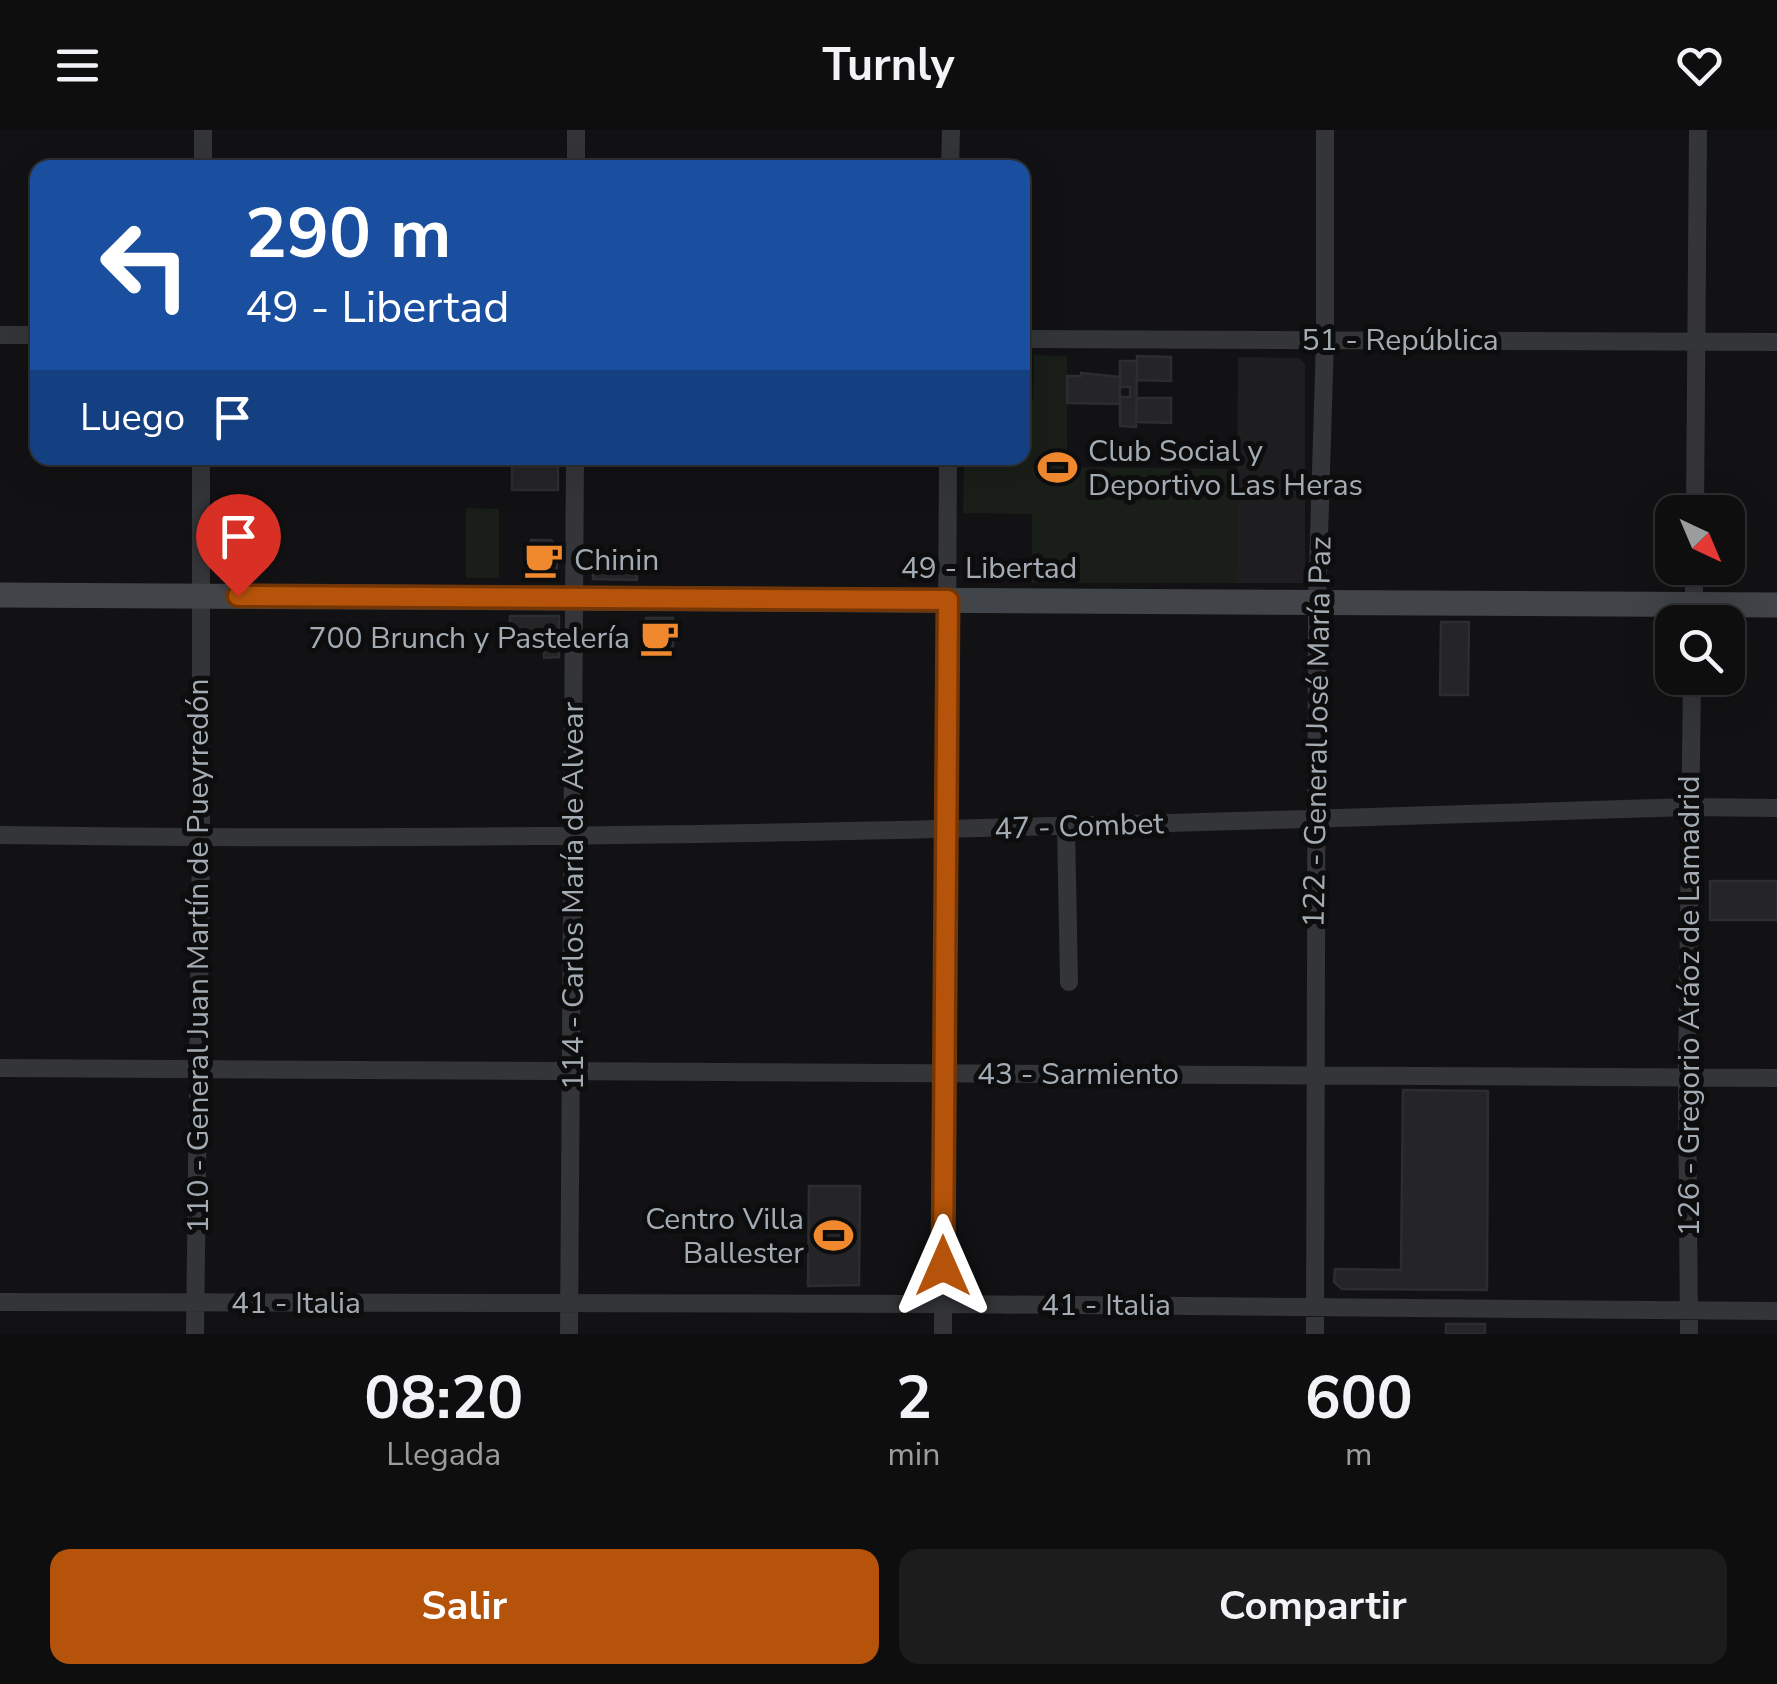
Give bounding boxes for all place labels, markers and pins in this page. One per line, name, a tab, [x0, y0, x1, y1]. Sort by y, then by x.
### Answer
place label: Club Social y Deportivo Las Heras	[1088, 431, 1363, 506]
sports icon: Club Social y Deportivo Las Heras	[1037, 447, 1079, 489]
pin	[196, 494, 281, 597]
cafe icon: Chinin	[523, 539, 565, 581]
place label: Chinin	[574, 540, 659, 581]
cafe icon: 700 Brunch y Pastelería	[639, 617, 681, 659]
place label: 700 Brunch y Pastelería	[309, 618, 630, 659]
place label: Centro Villa Ballester	[645, 1199, 804, 1274]
sports icon: Centro Villa Ballester	[813, 1215, 855, 1257]

